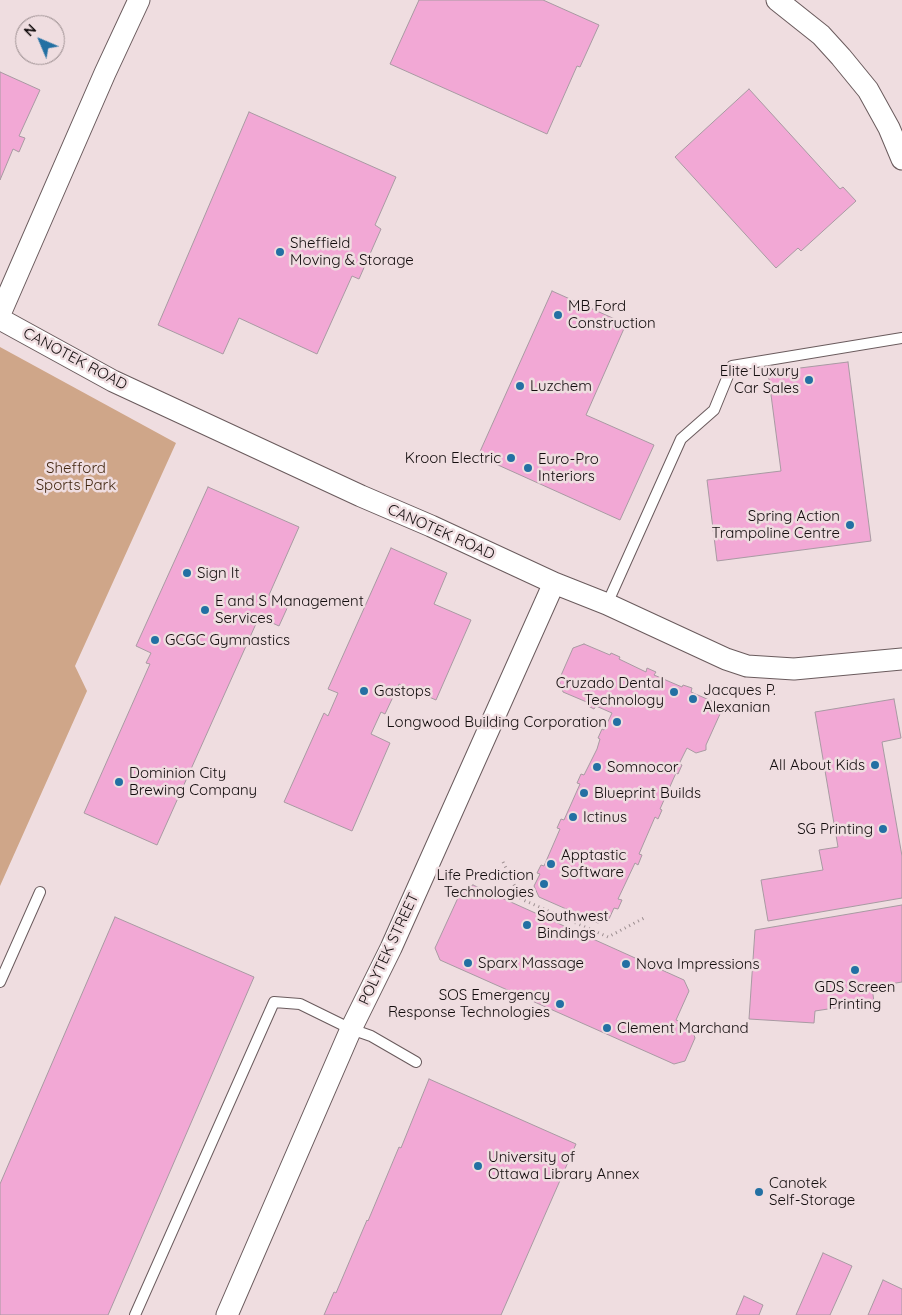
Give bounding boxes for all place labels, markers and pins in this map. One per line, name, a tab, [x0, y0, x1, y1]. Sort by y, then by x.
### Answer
place label: Sheffield Moving & Storage	[290, 234, 414, 269]
marker: Sheffield Moving & Storage	[274, 246, 286, 258]
place label: MB Ford Construction	[568, 297, 656, 332]
marker: MB Ford Construction	[552, 309, 564, 321]
place label: Elite Luxury Car Sales	[720, 362, 799, 397]
marker: Elite Luxury Car Sales	[803, 374, 815, 386]
place label: Luzchem	[530, 377, 592, 395]
marker: Luzchem	[514, 380, 526, 392]
place label: Kroon Electric	[405, 449, 501, 467]
place label: Euro-Pro Interiors	[538, 450, 599, 485]
marker: Kroon Electric	[505, 452, 517, 464]
marker: Euro-Pro Interiors	[522, 462, 534, 474]
place label: Spring Action Trampoline Centre	[711, 507, 840, 542]
marker: Spring Action Trampoline Centre	[844, 519, 856, 531]
place label: Sign It	[197, 564, 240, 582]
marker: Sign It	[181, 567, 193, 579]
place label: E and S Management Services	[215, 592, 364, 627]
marker: E and S Management Services	[199, 604, 211, 616]
place label: GCGC Gymnastics	[165, 631, 290, 649]
marker: GCGC Gymnastics	[149, 634, 161, 646]
place label: Cruzado Dental Technology	[556, 674, 664, 709]
place label: Jacques P. Alexanian	[703, 681, 776, 716]
place label: Gastops	[374, 682, 431, 700]
marker: Gastops	[358, 685, 370, 697]
marker: Cruzado Dental Technology	[668, 686, 680, 698]
marker: Jacques P. Alexanian	[687, 693, 699, 705]
place label: Longwood Building Corporation	[387, 713, 607, 731]
marker: Longwood Building Corporation	[611, 716, 623, 728]
place label: All About Kids	[769, 756, 865, 774]
place label: Somnocor	[607, 758, 679, 776]
marker: All About Kids	[869, 759, 881, 771]
marker: Somnocor	[591, 761, 603, 773]
place label: Dominion City Brewing Company	[129, 764, 257, 799]
marker: Dominion City Brewing Company	[113, 776, 125, 788]
place label: Blueprint Builds	[594, 784, 701, 802]
marker: Blueprint Builds	[578, 787, 590, 799]
place label: Ictinus	[583, 808, 627, 826]
marker: Ictinus	[567, 811, 579, 823]
place label: SG Printing	[797, 820, 873, 838]
marker: SG Printing	[877, 823, 889, 835]
place label: Apptastic Software	[561, 846, 626, 881]
marker: Apptastic Software	[545, 858, 557, 870]
place label: Life Prediction Technologies	[436, 866, 534, 901]
marker: Life Prediction Technologies	[538, 878, 550, 890]
place label: Southwest Bindings	[537, 907, 609, 942]
marker: Southwest Bindings	[521, 919, 533, 931]
place label: Sparx Massage	[478, 954, 584, 972]
place label: Nova Impressions	[636, 955, 759, 973]
marker: Sparx Massage	[462, 957, 474, 969]
marker: Nova Impressions	[620, 958, 632, 970]
marker: GDS Screen Printing	[849, 964, 861, 976]
place label: GDS Screen Printing	[815, 978, 895, 1013]
place label: SOS Emergency Response Technologies	[388, 986, 550, 1021]
marker: SOS Emergency Response Technologies	[554, 998, 566, 1010]
place label: Clement Marchand	[617, 1019, 749, 1037]
marker: Clement Marchand	[601, 1022, 613, 1034]
place label: University of Ottawa Library Annex	[488, 1148, 639, 1183]
marker: University of Ottawa Library Annex	[472, 1160, 484, 1172]
place label: Canotek Self-Storage	[769, 1174, 855, 1209]
marker: Canotek Self-Storage	[753, 1186, 765, 1198]

